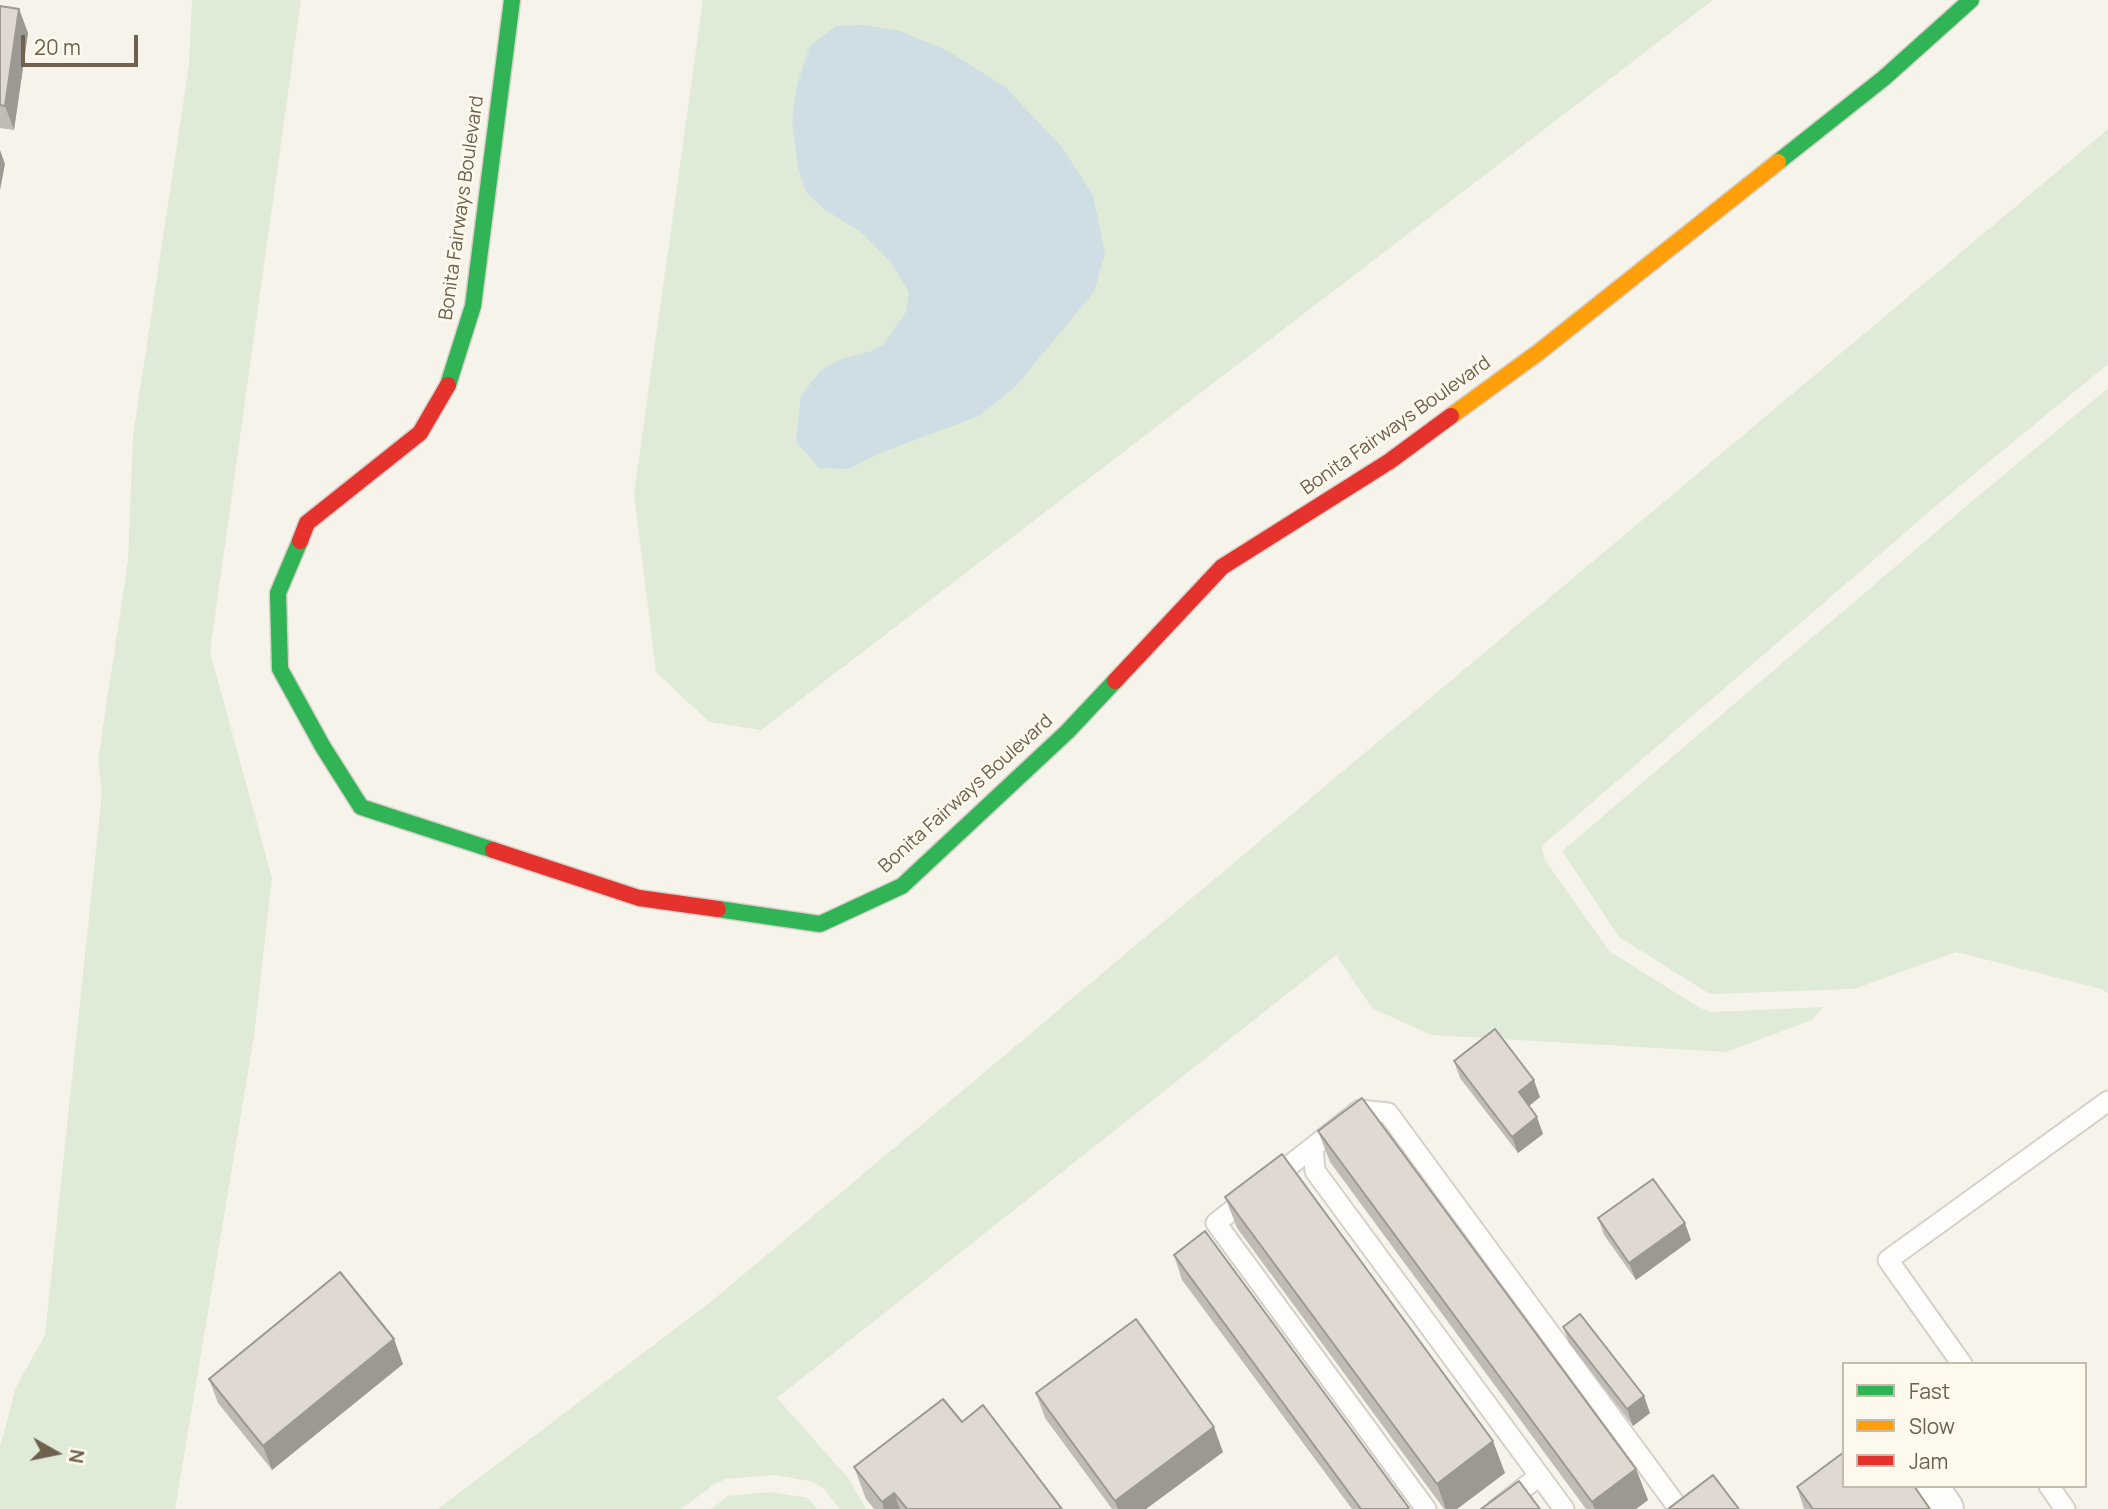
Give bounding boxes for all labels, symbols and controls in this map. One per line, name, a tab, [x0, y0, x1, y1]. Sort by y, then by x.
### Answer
scale bar	[24, 21, 142, 65]
text: 20 m	[34, 33, 81, 61]
street label: Bonita Fairways Boulevard	[435, 94, 489, 322]
street label: Bonita Fairways Boulevard	[1297, 352, 1495, 500]
street label: Bonita Fairways Boulevard	[874, 710, 1058, 878]
legend	[1842, 1362, 2087, 1488]
text: Fast	[1909, 1377, 1950, 1405]
text: Slow	[1909, 1412, 1955, 1440]
north arrow	[21, 1418, 91, 1488]
text: Jam	[1909, 1447, 1948, 1475]
text: N	[63, 1448, 91, 1465]

